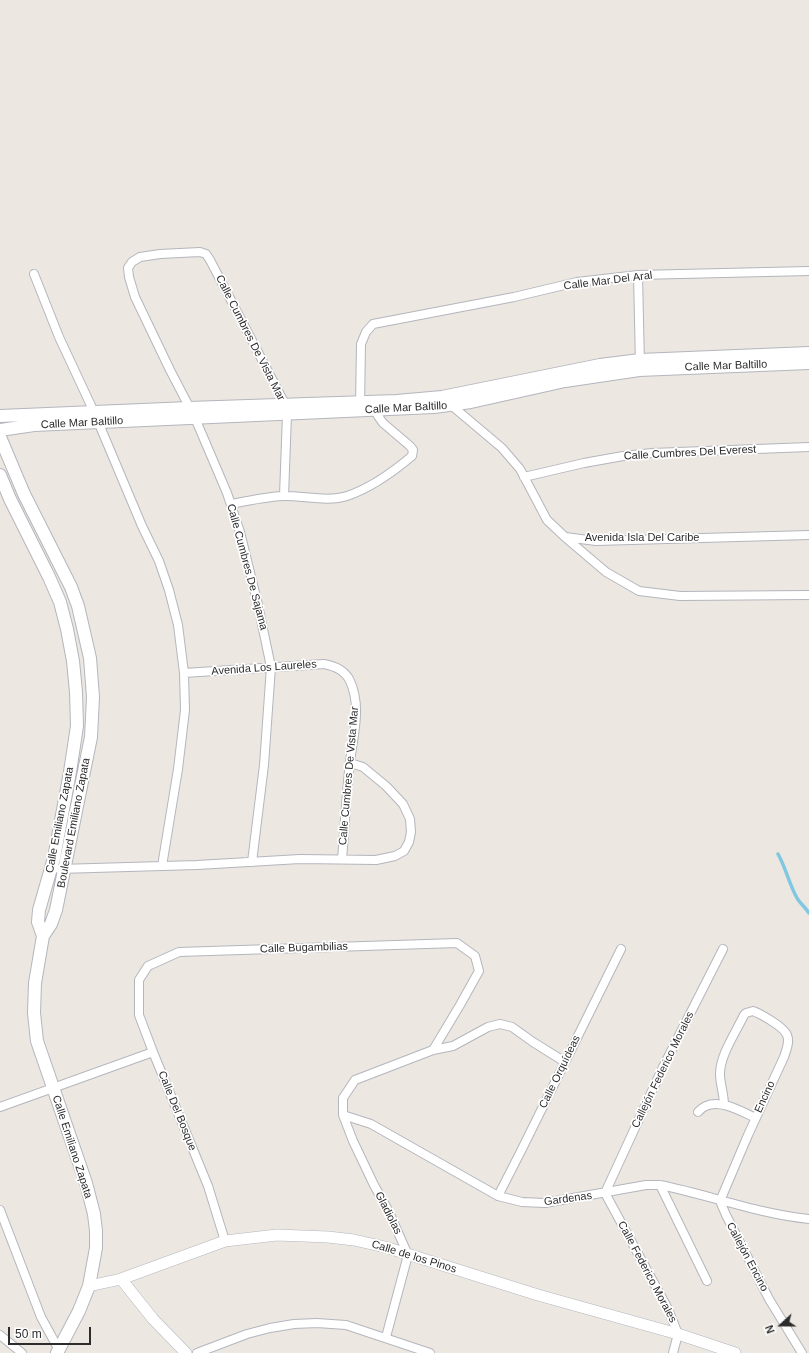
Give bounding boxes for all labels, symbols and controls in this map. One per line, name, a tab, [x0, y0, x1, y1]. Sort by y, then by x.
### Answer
street label: Calle Mar Del Aral	[563, 269, 653, 293]
street label: Calle Cumbres De Vista Mar	[213, 273, 287, 403]
street label: Calle Mar Baltillo	[685, 358, 767, 374]
street label: Calle Mar Baltillo	[364, 399, 448, 417]
street label: Calle Mar Baltillo	[40, 414, 124, 432]
street label: Calle Cumbres Del Everest	[623, 443, 757, 463]
street label: Calle Cumbres De Sajama	[224, 502, 270, 632]
street label: Avenida Isla Del Caribe	[585, 531, 699, 545]
street label: Avenida Los Laureles	[211, 658, 317, 678]
street label: Calle Cumbres De Vista Mar	[336, 706, 362, 846]
street label: Boulevard Emiliano Zapata	[55, 757, 93, 889]
street label: Calle Emiliano Zapata	[43, 766, 77, 874]
street label: Calle Bugambilias	[260, 940, 348, 956]
street label: Callejón Federico Morales	[629, 1010, 697, 1130]
street label: Calle Orquídeas	[537, 1033, 583, 1111]
street label: Calle Del Bosque	[155, 1069, 199, 1153]
street label: Encino	[752, 1079, 778, 1115]
street label: Calle Emiliano Zapata	[49, 1094, 95, 1200]
street label: Gardenas	[543, 1189, 593, 1209]
street label: Gladiolas	[372, 1190, 404, 1236]
street label: Calle Federico Morales	[615, 1219, 679, 1325]
street label: Callejón Encino	[723, 1220, 771, 1294]
street label: Calle de los Pinos	[370, 1238, 458, 1276]
north arrow	[761, 1305, 801, 1345]
scale bar	[10, 1319, 93, 1345]
text: N	[763, 1323, 777, 1335]
text: 50 m	[15, 1327, 42, 1341]

